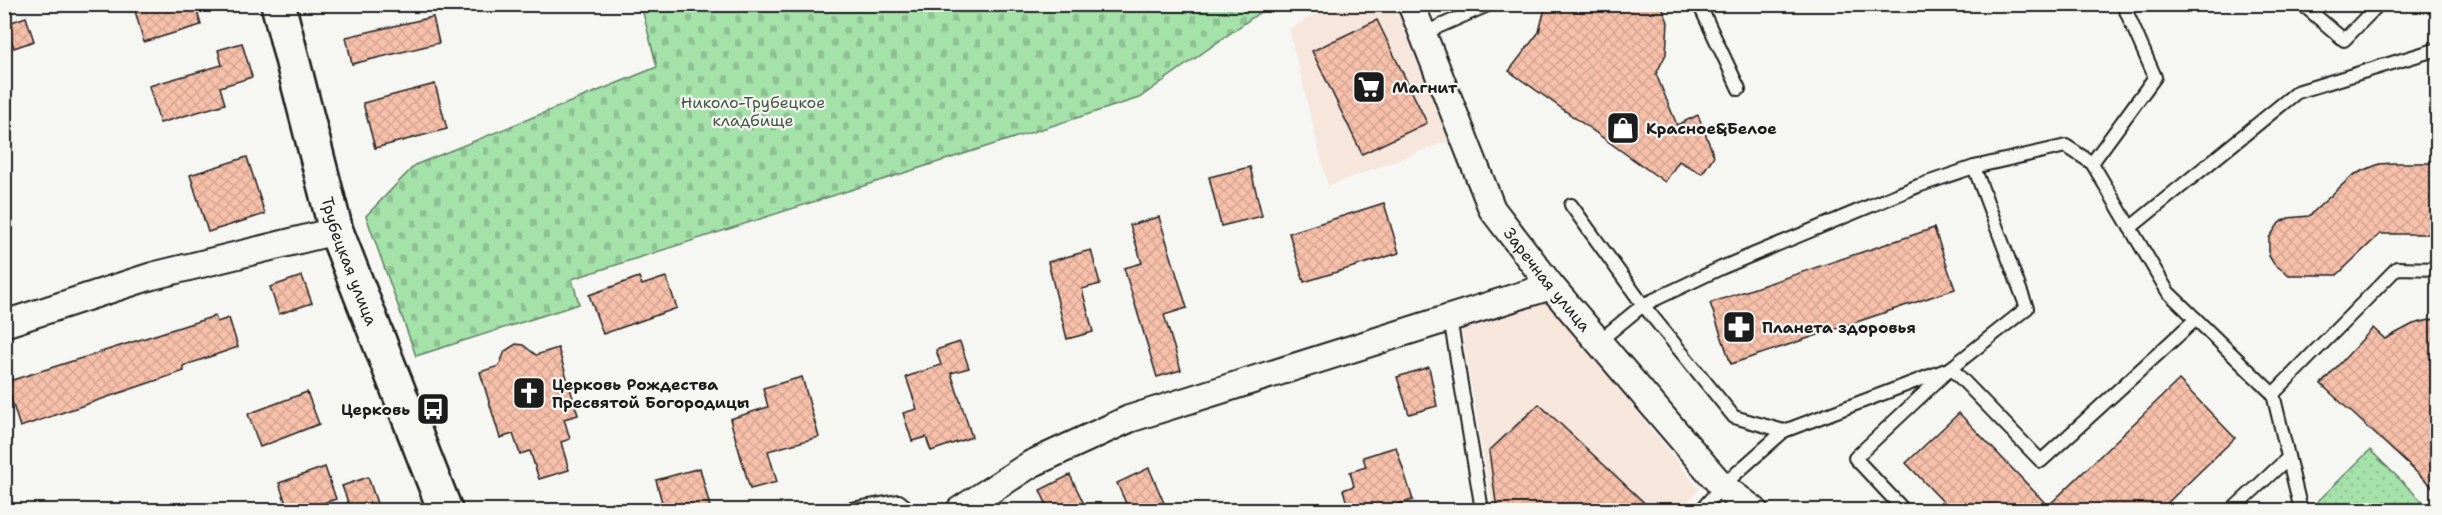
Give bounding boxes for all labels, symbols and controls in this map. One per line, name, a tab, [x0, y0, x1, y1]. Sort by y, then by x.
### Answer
supermarket icon: Магнит	[1351, 69, 1387, 105]
place label: Магнит	[1392, 77, 1458, 98]
park label: Николо-Трубецкое кладбище	[681, 92, 825, 131]
shop icon: Красное&Белое	[1605, 110, 1641, 146]
place label: Красное&Белое	[1646, 118, 1777, 139]
street label: Трубецкая улица	[317, 194, 382, 329]
street label: Заречная улица	[1499, 223, 1595, 336]
pharmacy icon: Планета здоровья	[1721, 309, 1757, 345]
place label: Планета здоровья	[1762, 317, 1916, 338]
place label: Церковь Рождества Пресвятой Богородицы	[552, 374, 750, 413]
church icon: Церковь Рождества Пресвятой Богородицы	[511, 375, 547, 411]
bus stop icon: Церковь	[415, 391, 451, 427]
place label: Церковь	[341, 399, 410, 420]

